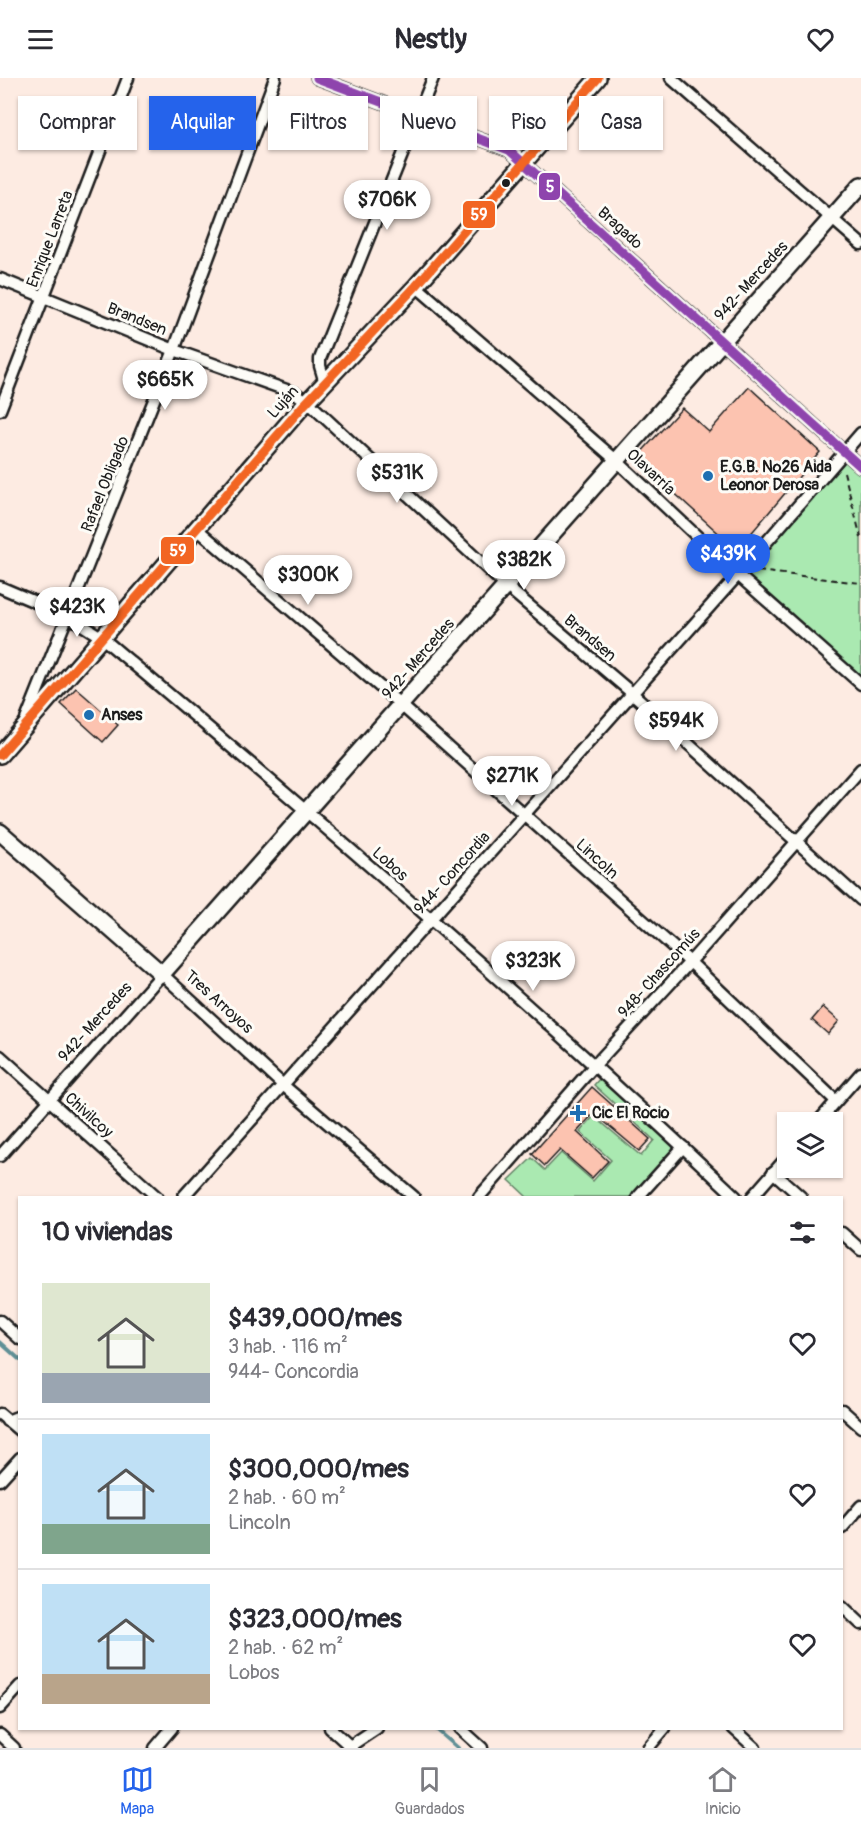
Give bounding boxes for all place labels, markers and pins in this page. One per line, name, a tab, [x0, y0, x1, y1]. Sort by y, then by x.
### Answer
unlabelled marker	[500, 177, 512, 189]
pin: $706K	[345, 180, 429, 231]
pin: $665K	[123, 360, 207, 411]
pin: $531K	[355, 453, 439, 504]
place label: E.G.B. Nº26 Aida Leonor Derosa	[720, 457, 832, 495]
marker: E.G.B. Nº26 Aida Leonor Derosa	[701, 469, 715, 483]
pin: $439K	[686, 534, 770, 585]
pin: $382K	[482, 540, 566, 591]
pin: $300K	[266, 555, 350, 606]
pin: $423K	[35, 587, 119, 638]
pin: $594K	[634, 701, 718, 752]
place label: Anses	[101, 705, 143, 725]
marker: Anses	[82, 708, 96, 722]
pin: $271K	[470, 756, 554, 807]
pin: $323K	[491, 941, 575, 992]
place label: Cic El Rocio	[592, 1103, 670, 1123]
marker: Cic El Rocio	[569, 1104, 587, 1122]

